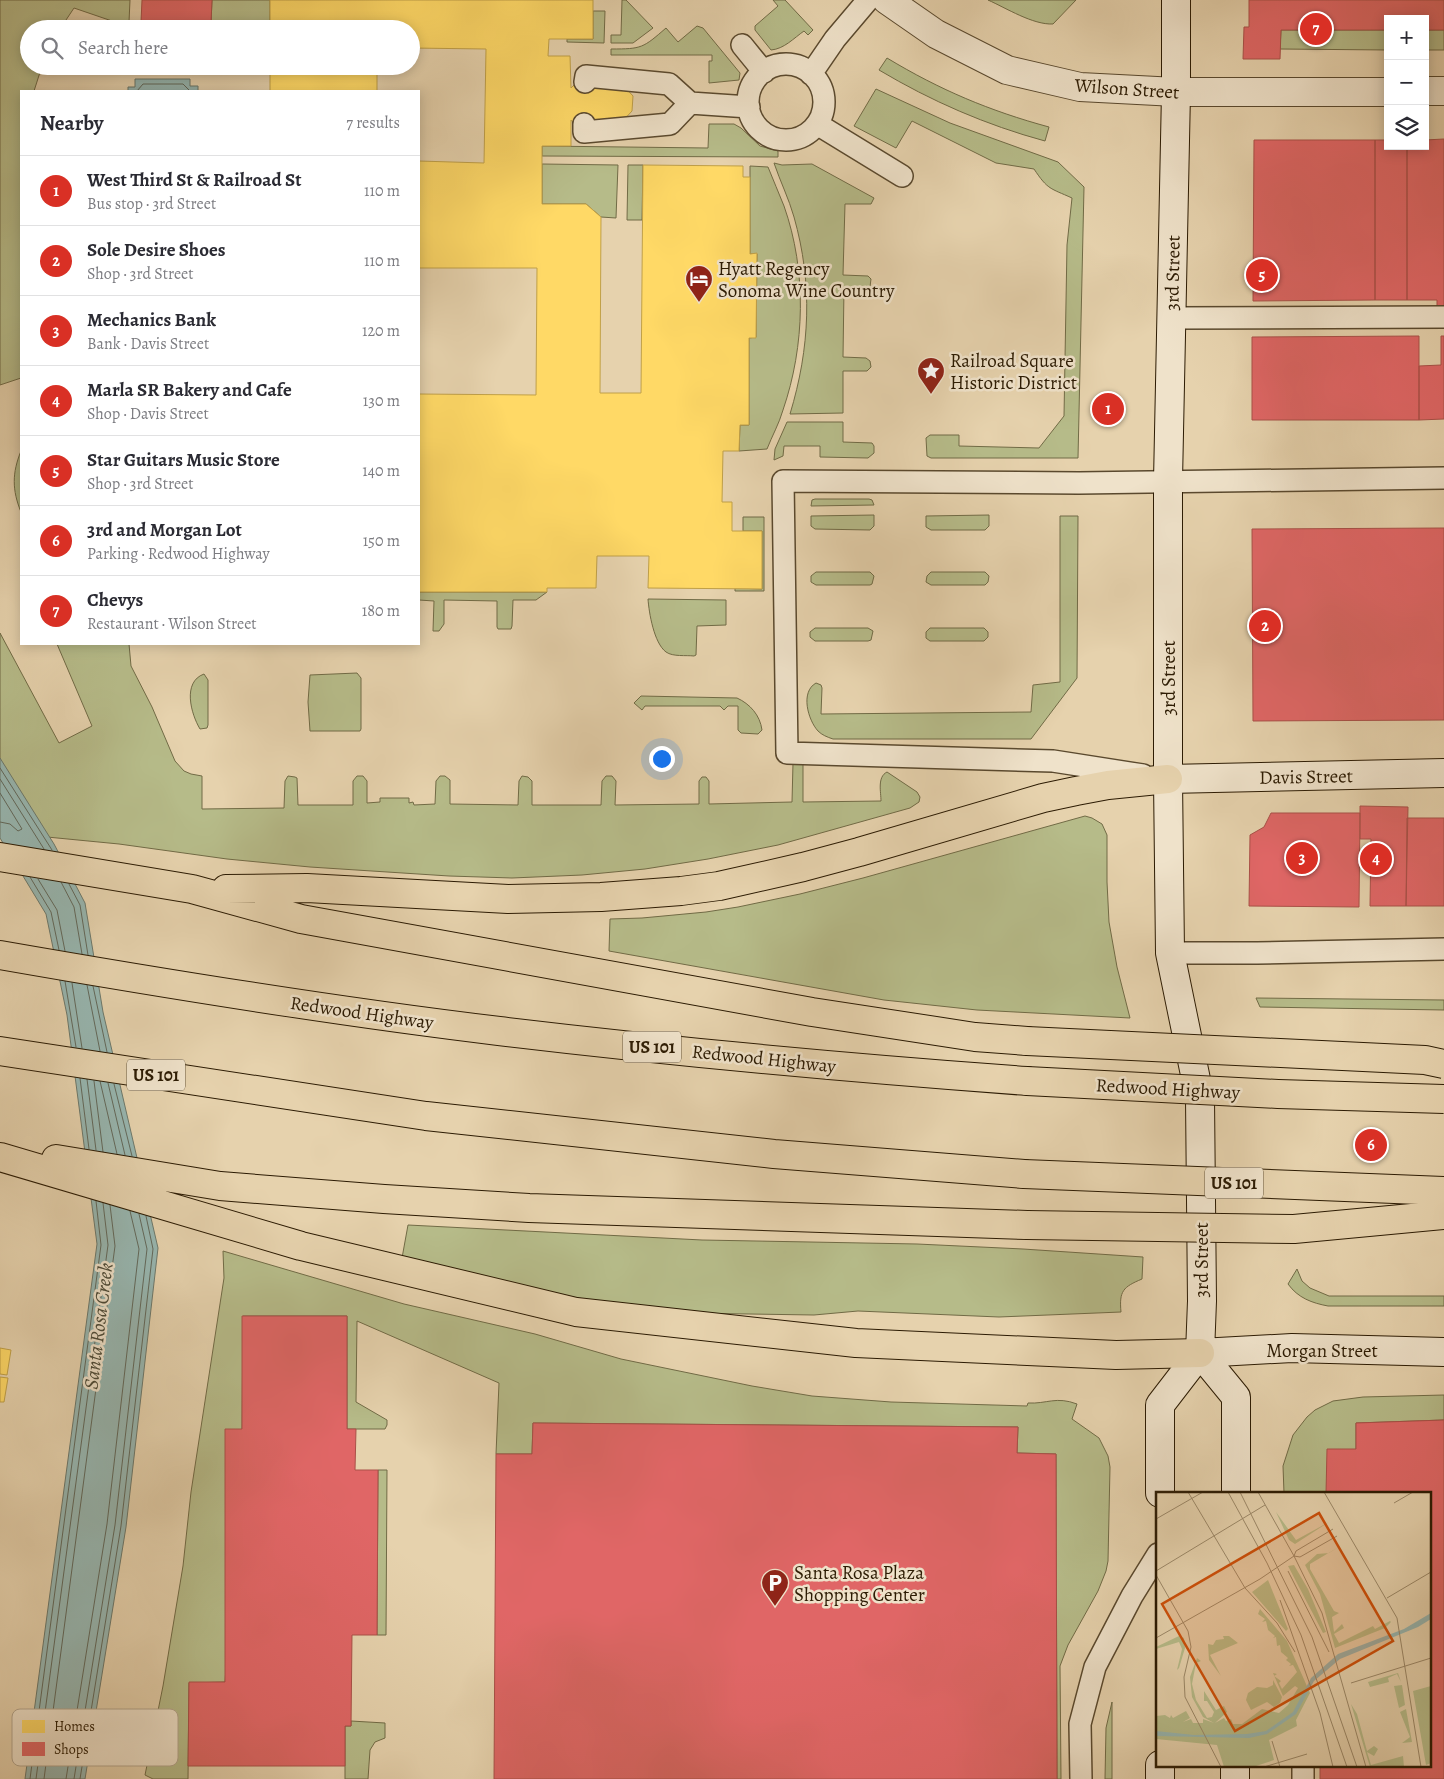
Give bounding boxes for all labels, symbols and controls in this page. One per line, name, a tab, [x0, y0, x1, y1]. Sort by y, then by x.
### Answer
pin: 7	[1300, 10, 1332, 48]
map controls	[1384, 15, 1429, 150]
button: +	[1384, 15, 1429, 60]
search box	[20, 20, 420, 75]
icon: search	[38, 34, 66, 62]
text: Search here	[78, 35, 168, 61]
button: −	[1384, 60, 1429, 105]
street label: Wilson Street	[1073, 72, 1180, 106]
button: layers	[1384, 105, 1429, 150]
text: Nearby	[40, 109, 103, 137]
text: 7 results	[346, 112, 400, 134]
text: West Third St & Railroad St	[87, 167, 301, 193]
text: 1	[53, 180, 59, 202]
text: 110 m	[364, 180, 400, 202]
text: Bus stop · 3rd Street	[87, 193, 216, 215]
street label: 3rd Street	[1159, 235, 1187, 311]
text: Sole Desire Shoes	[87, 237, 226, 263]
text: 2	[52, 250, 60, 272]
text: 110 m	[364, 250, 400, 272]
place label: Hyatt Regency Sonoma Wine Country	[718, 256, 895, 304]
pin: 5	[1246, 256, 1278, 294]
text: Shop · 3rd Street	[87, 263, 194, 285]
hotel icon: Hyatt Regency Sonoma Wine Country	[684, 264, 714, 303]
text: Mechanics Bank	[87, 307, 216, 333]
text: 3	[53, 320, 59, 342]
text: 120 m	[362, 320, 400, 342]
text: Bank · Davis Street	[87, 333, 209, 355]
place label: Railroad Square Historic District	[950, 348, 1077, 396]
place icon: Railroad Square Historic District	[916, 356, 946, 395]
text: Marla SR Bakery and Cafe	[87, 377, 292, 403]
text: 4	[52, 390, 60, 412]
text: 130 m	[363, 390, 400, 412]
pin: 1	[1092, 390, 1124, 428]
text: Shop · Davis Street	[87, 403, 209, 425]
text: Star Guitars Music Store	[87, 447, 280, 473]
text: 5	[53, 460, 59, 482]
text: 140 m	[362, 460, 400, 482]
text: Shop · 3rd Street	[87, 473, 194, 495]
text: 3rd and Morgan Lot	[87, 517, 242, 543]
text: 6	[52, 530, 60, 552]
text: 150 m	[363, 530, 400, 552]
text: Parking · Redwood Highway	[87, 543, 270, 565]
text: Chevys	[87, 587, 143, 613]
text: 7	[53, 600, 59, 622]
text: 180 m	[362, 600, 400, 622]
pin: 2	[1249, 607, 1281, 645]
text: Restaurant · Wilson Street	[87, 613, 257, 635]
street label: 3rd Street	[1156, 640, 1182, 716]
your location	[649, 746, 675, 772]
street label: Davis Street	[1259, 763, 1353, 791]
pin: 3	[1286, 839, 1318, 877]
pin: 4	[1360, 840, 1392, 878]
street label: Redwood Highway	[288, 990, 436, 1036]
road number: US 101	[623, 1032, 681, 1062]
street label: Redwood Highway	[691, 1039, 838, 1080]
road number: US 101	[127, 1060, 185, 1090]
street label: Redwood Highway	[1095, 1072, 1241, 1106]
pin: 6	[1355, 1126, 1387, 1164]
road number: US 101	[1205, 1168, 1263, 1198]
street label: 3rd Street	[1189, 1222, 1215, 1298]
water label: Santa Rosa Creek	[77, 1261, 120, 1391]
street label: Morgan Street	[1266, 1338, 1378, 1364]
inset map	[1156, 1492, 1432, 1766]
place label: Santa Rosa Plaza Shopping Center	[794, 1560, 925, 1608]
parking icon: Santa Rosa Plaza Shopping Center	[760, 1568, 790, 1607]
legend	[12, 1709, 178, 1766]
text: Homes	[54, 1717, 95, 1736]
text: Shops	[54, 1740, 89, 1759]

